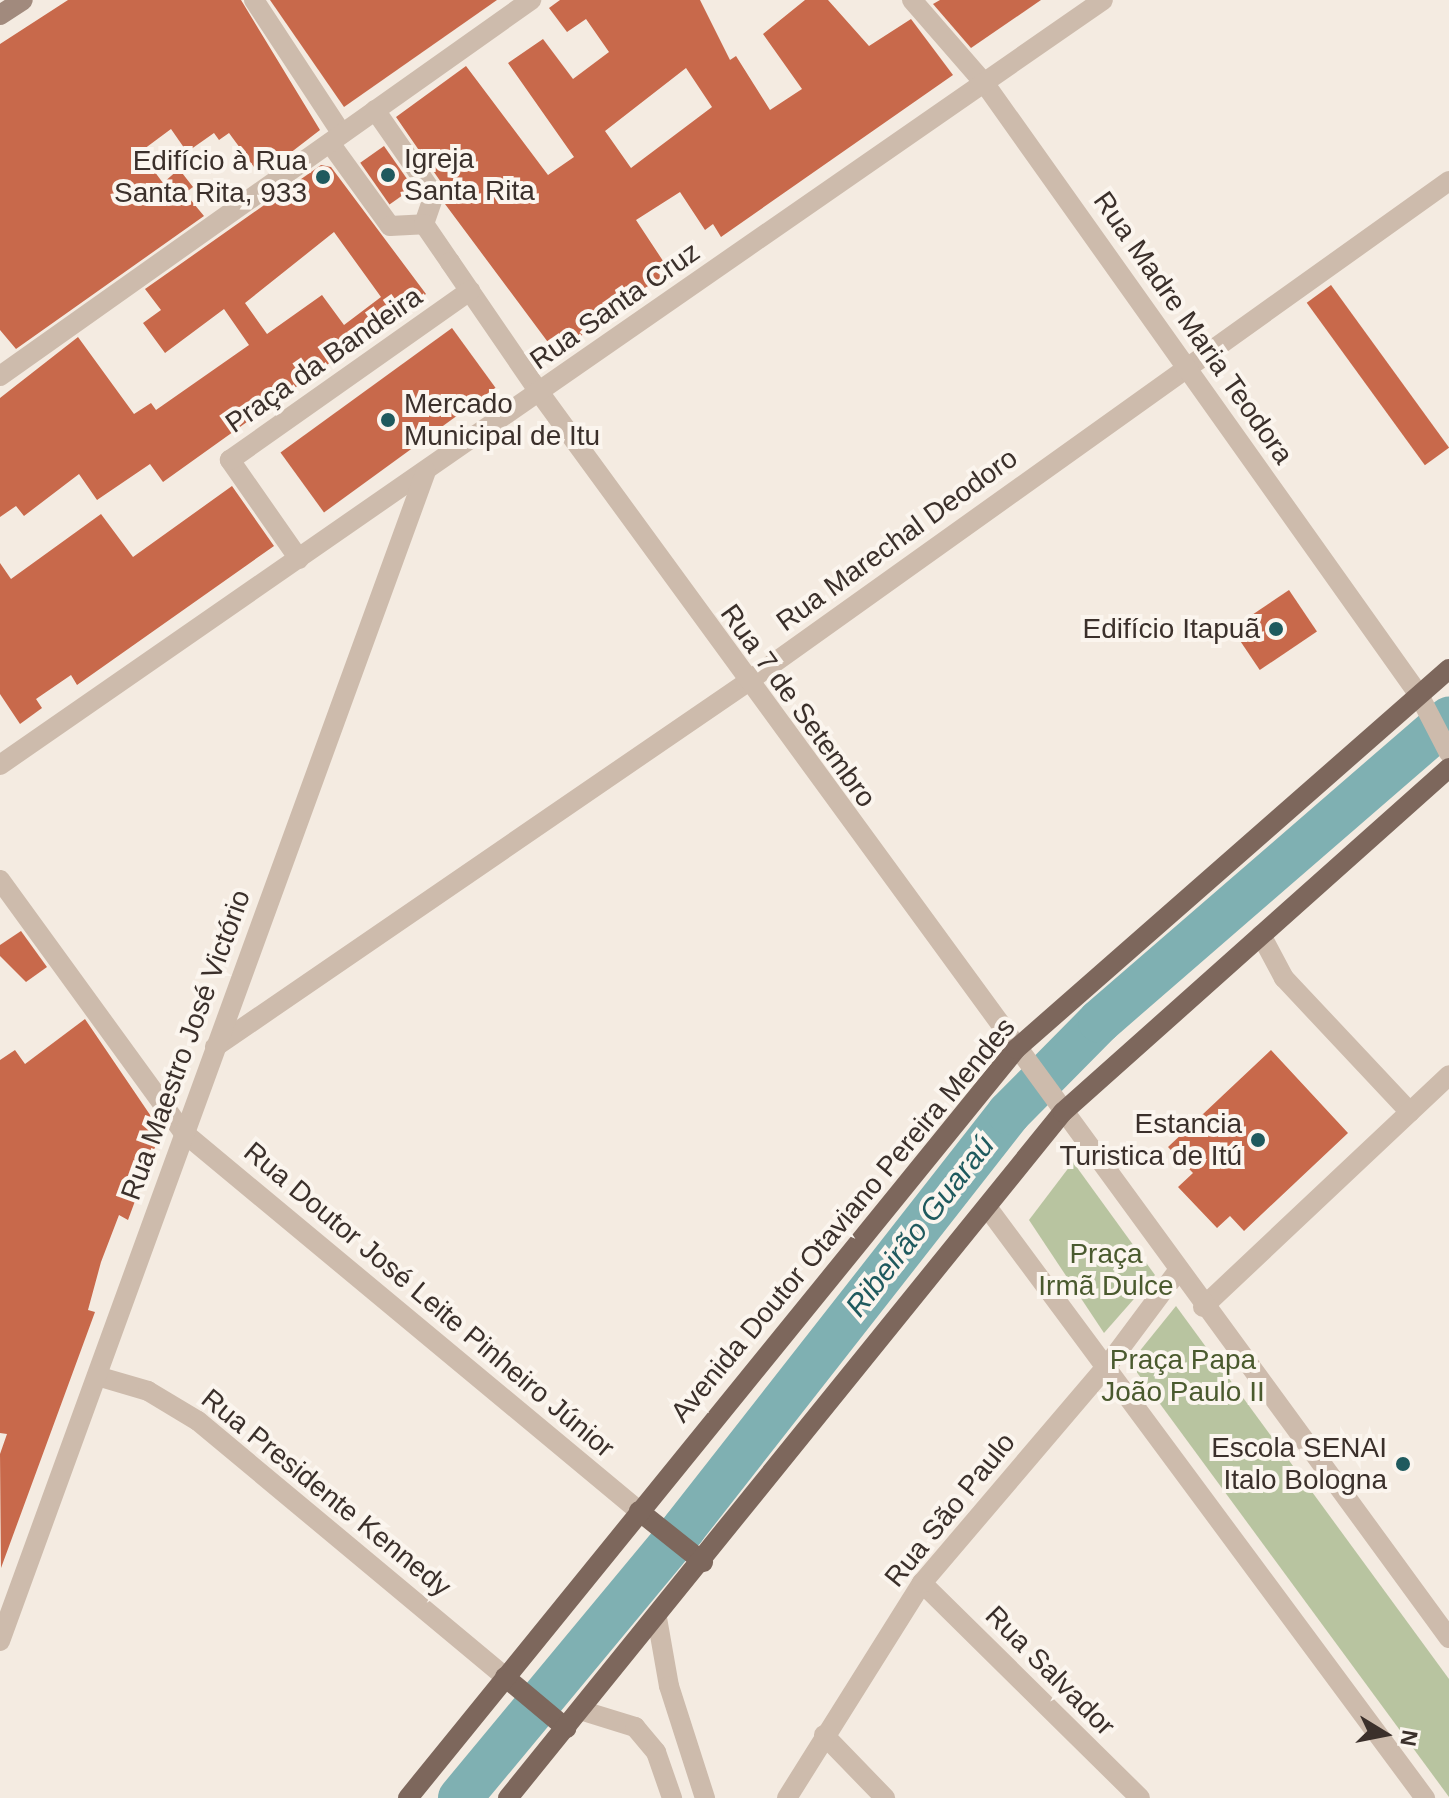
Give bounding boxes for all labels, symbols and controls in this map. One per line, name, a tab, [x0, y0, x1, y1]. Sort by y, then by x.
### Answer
place label: Igreja Santa Rita	[404, 142, 535, 208]
place label: Edifício à Rua Santa Rita, 933	[114, 144, 307, 210]
marker: Igreja Santa Rita	[379, 166, 397, 184]
marker: Edifício à Rua Santa Rita, 933	[314, 168, 332, 186]
street label: Rua Madre Maria Teodora	[1086, 185, 1300, 471]
street label: Rua Santa Cruz	[524, 235, 706, 377]
street label: Praça da Bandeira	[219, 280, 429, 440]
place label: Mercado Municipal de Itu	[404, 387, 600, 453]
marker: Mercado Municipal de Itu	[379, 411, 397, 429]
street label: Rua Marechal Deodoro	[770, 441, 1024, 639]
street label: Rua 7 de Setembro	[713, 598, 883, 814]
place label: Edifício Itapuã	[1083, 612, 1260, 646]
marker: Edifício Itapuã	[1267, 620, 1285, 638]
street label: Rua Maestro José Victório	[114, 885, 258, 1205]
street label: Avenida Doutor Otaviano Pereira Mendes	[664, 1011, 1022, 1429]
place label: Estancia Turistica de Itú	[1059, 1107, 1242, 1173]
water label: Ribeirão Guaraú	[838, 1128, 1002, 1324]
marker: Estancia Turistica de Itú	[1249, 1131, 1267, 1149]
street label: Rua Doutor José Leite Pinheiro Júnior	[237, 1135, 621, 1465]
park label: Praça Irmã Dulce	[1038, 1237, 1174, 1303]
park label: Praça Papa João Paulo II	[1101, 1343, 1265, 1409]
street label: Rua Presidente Kennedy	[194, 1382, 458, 1604]
street label: Rua São Paulo	[878, 1426, 1022, 1594]
place label: Escola SENAI Italo Bologna	[1211, 1431, 1387, 1497]
marker: Escola SENAI Italo Bologna	[1394, 1455, 1412, 1473]
street label: Rua Salvador	[978, 1599, 1122, 1743]
north arrow	[1345, 1694, 1425, 1774]
text: N	[1395, 1728, 1423, 1748]

